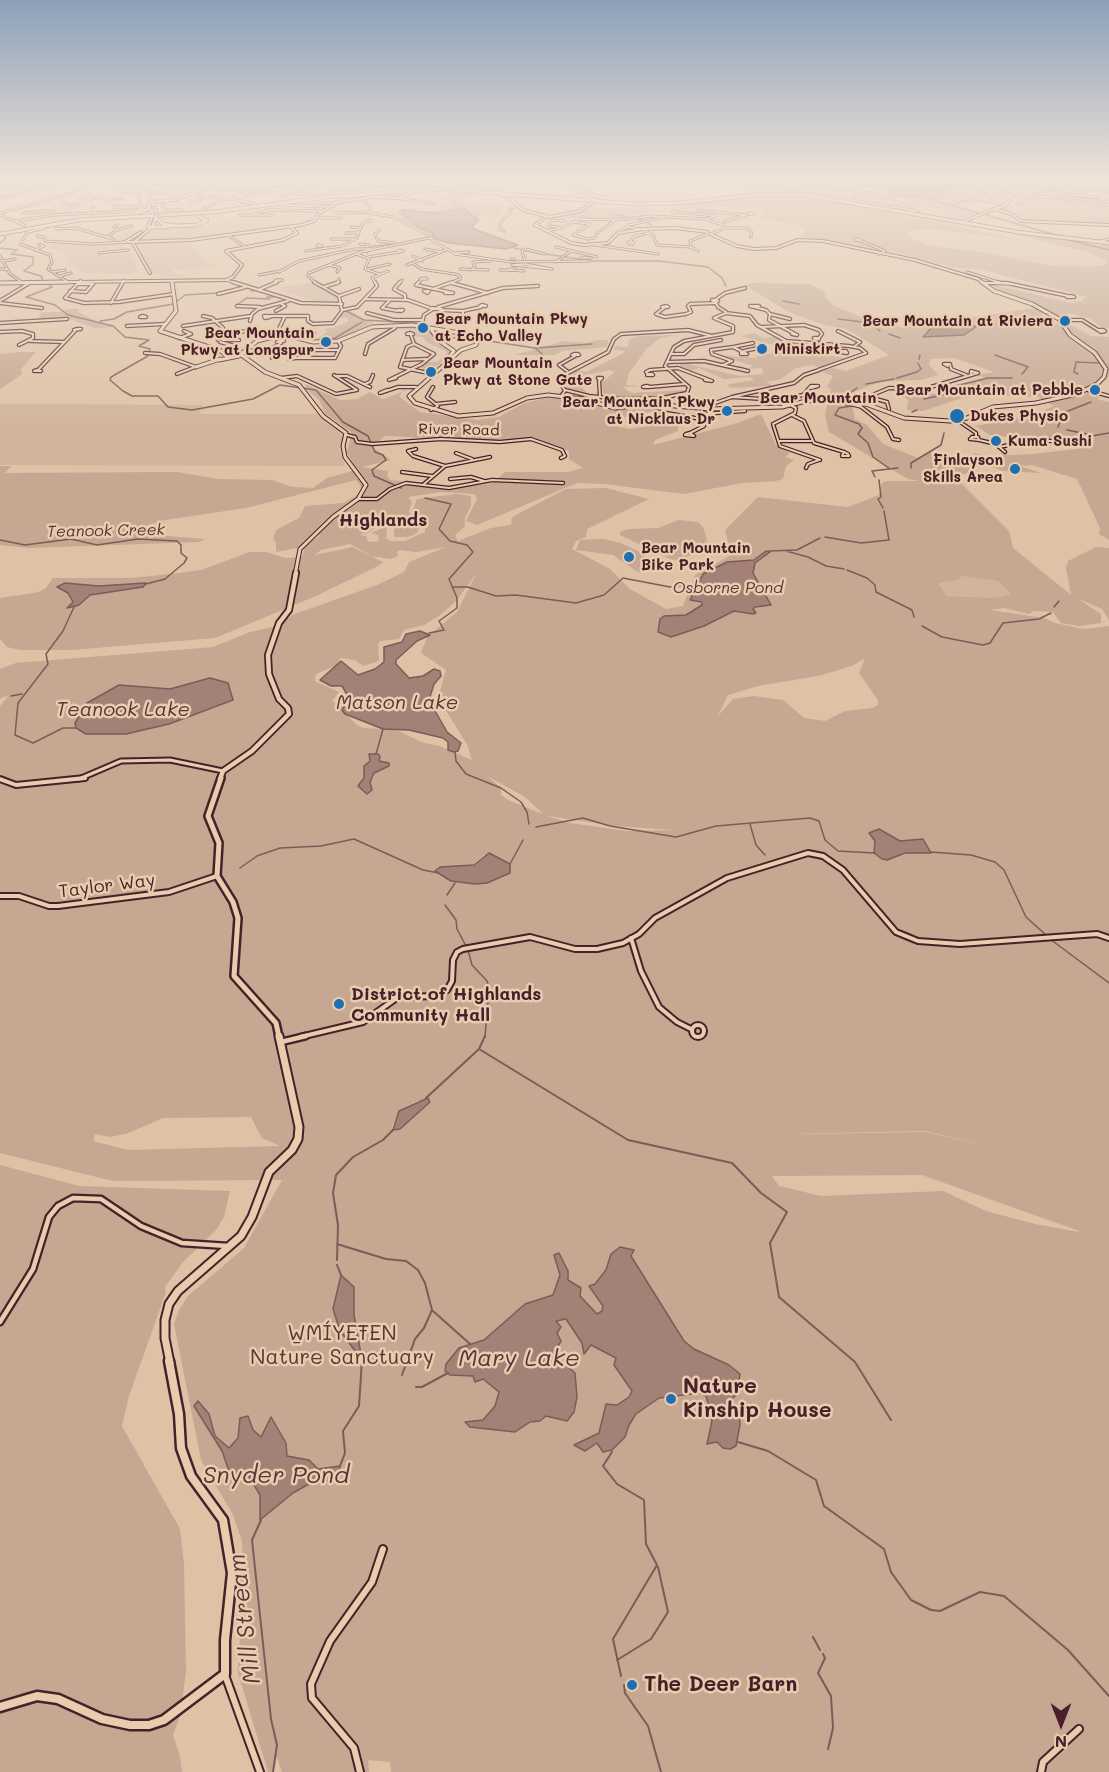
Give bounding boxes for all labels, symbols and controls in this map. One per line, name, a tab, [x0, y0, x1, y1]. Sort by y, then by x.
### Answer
place label: Bear Mountain Pkwy at Echo Valley	[435, 310, 588, 345]
place label: Bear Mountain at Riviera	[862, 312, 1053, 330]
marker: Bear Mountain at Riviera	[1058, 314, 1072, 328]
marker: Bear Mountain Pkwy at Echo Valley	[416, 321, 430, 335]
place label: Bear Mountain Pkwy at Longspur	[181, 324, 314, 359]
marker: Bear Mountain Pkwy at Longspur	[319, 335, 333, 349]
place label: Miniskirt	[774, 340, 840, 358]
marker: Miniskirt	[755, 342, 769, 356]
place label: Bear Mountain Pkwy at Stone Gate	[443, 354, 592, 389]
marker: Bear Mountain Pkwy at Stone Gate	[424, 365, 438, 379]
place label: Bear Mountain at Pebble	[896, 381, 1083, 399]
marker: Bear Mountain at Pebble	[1088, 383, 1102, 397]
district label: Bear Mountain	[760, 388, 876, 408]
place label: Bear Mountain Pkwy at Nicklaus Dr	[562, 393, 715, 428]
marker: Bear Mountain Pkwy at Nicklaus Dr	[720, 404, 734, 418]
marker: Dukes Physio	[948, 407, 966, 425]
place label: Dukes Physio	[970, 407, 1068, 425]
street label: River Road	[418, 420, 500, 440]
place label: Kuma Sushi	[1008, 432, 1092, 450]
marker: Kuma Sushi	[989, 434, 1003, 448]
place label: Finlayson Skills Area	[923, 451, 1003, 486]
marker: Finlayson Skills Area	[1008, 462, 1022, 476]
district label: Highlands	[339, 509, 427, 531]
water label: Teanook Creek	[47, 520, 165, 542]
place label: Bear Mountain Bike Park	[641, 539, 750, 574]
marker: Bear Mountain Bike Park	[622, 550, 636, 564]
water label: Osborne Pond	[673, 578, 783, 598]
water label: Matson Lake	[336, 691, 458, 715]
water label: Teanook Lake	[56, 698, 190, 722]
street label: Taylor Way	[58, 869, 156, 903]
place label: District of Highlands Community Hall	[351, 983, 541, 1026]
marker: District of Highlands Community Hall	[332, 997, 346, 1011]
park label: W̱MÍYEŦEN Nature Sanctuary	[250, 1321, 434, 1371]
water label: Mary Lake	[458, 1345, 580, 1373]
place label: Nature Kinship House	[683, 1374, 831, 1424]
marker: Nature Kinship House	[664, 1392, 678, 1406]
water label: Snyder Pond	[203, 1462, 349, 1490]
water label: Mill Stream	[223, 1552, 267, 1686]
place label: The Deer Barn	[644, 1672, 797, 1698]
marker: The Deer Barn	[625, 1678, 639, 1692]
north arrow	[1031, 1694, 1091, 1754]
text: N	[1055, 1732, 1067, 1753]

